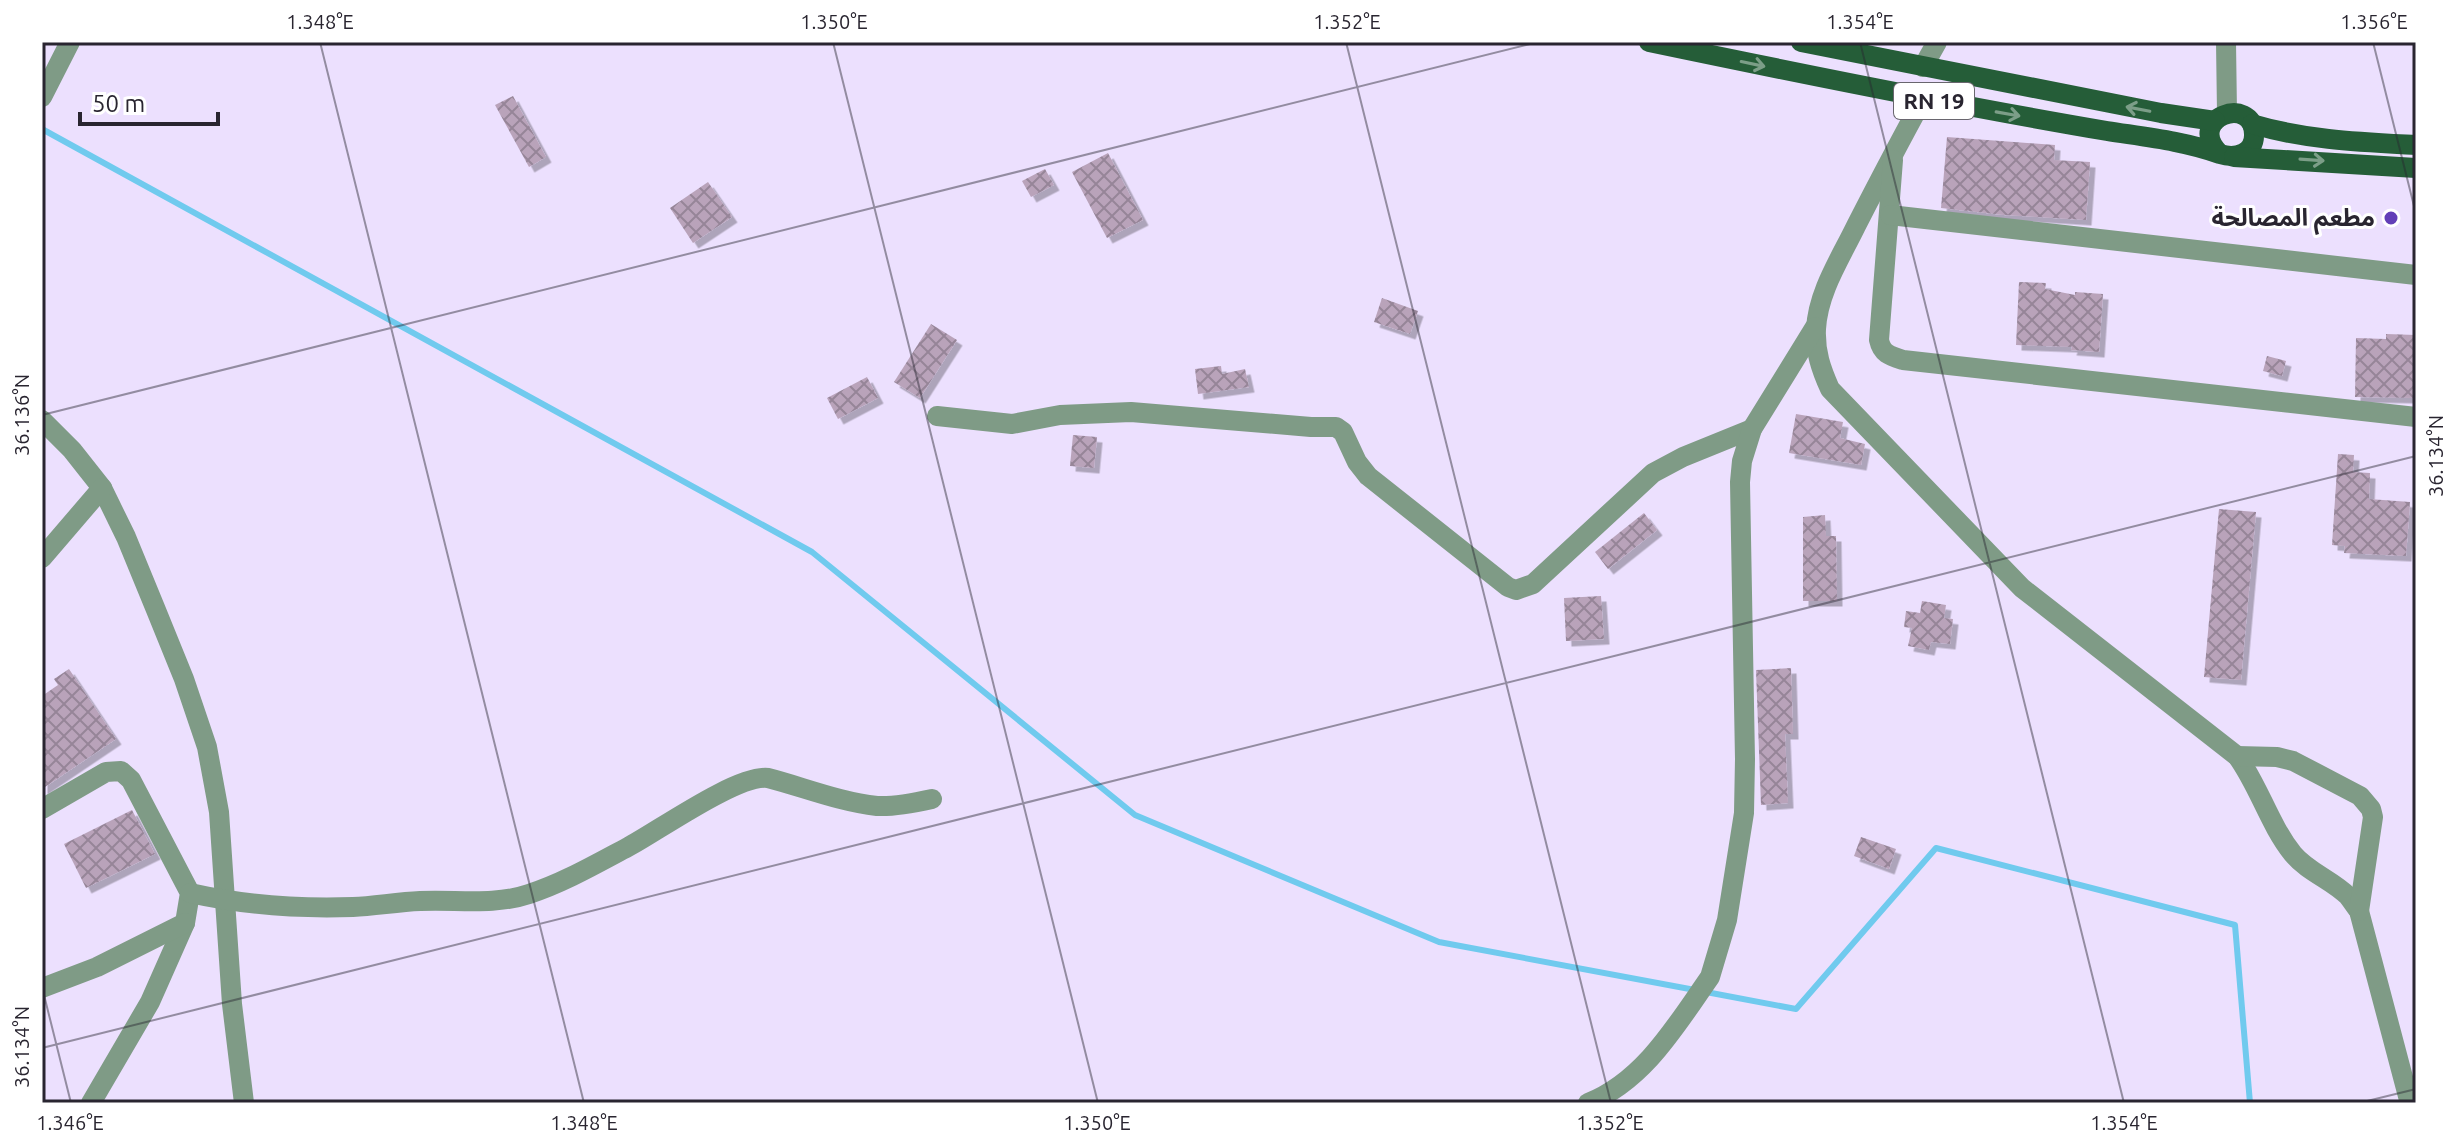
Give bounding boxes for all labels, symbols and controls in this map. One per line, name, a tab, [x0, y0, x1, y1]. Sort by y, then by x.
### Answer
text: 1.348°E	[286, 10, 354, 33]
text: 1.350°E	[800, 10, 868, 33]
text: 1.352°E	[1313, 10, 1381, 33]
text: 1.354°E	[1826, 10, 1894, 33]
text: 1.356°E	[2340, 10, 2408, 33]
one-way arrow	[1740, 57, 1765, 72]
scale bar	[80, 76, 218, 126]
road number: RN 19	[1894, 83, 1974, 119]
text: 50 m	[92, 90, 145, 117]
one-way arrow	[2126, 100, 2151, 115]
one-way arrow	[1995, 107, 2020, 122]
one-way arrow	[2298, 153, 2325, 168]
place label: مطعم المصالحة	[2211, 204, 2375, 235]
marker: مطعم المصالحة	[2382, 209, 2400, 227]
text: 36.136°N	[10, 374, 33, 456]
text: 36.134°N	[2424, 415, 2447, 497]
text: 36.134°N	[10, 1006, 33, 1088]
text: 1.346°E	[36, 1111, 104, 1134]
text: 1.348°E	[550, 1111, 618, 1134]
text: 1.350°E	[1063, 1111, 1131, 1134]
text: 1.352°E	[1576, 1111, 1644, 1134]
text: 1.354°E	[2090, 1111, 2158, 1134]

